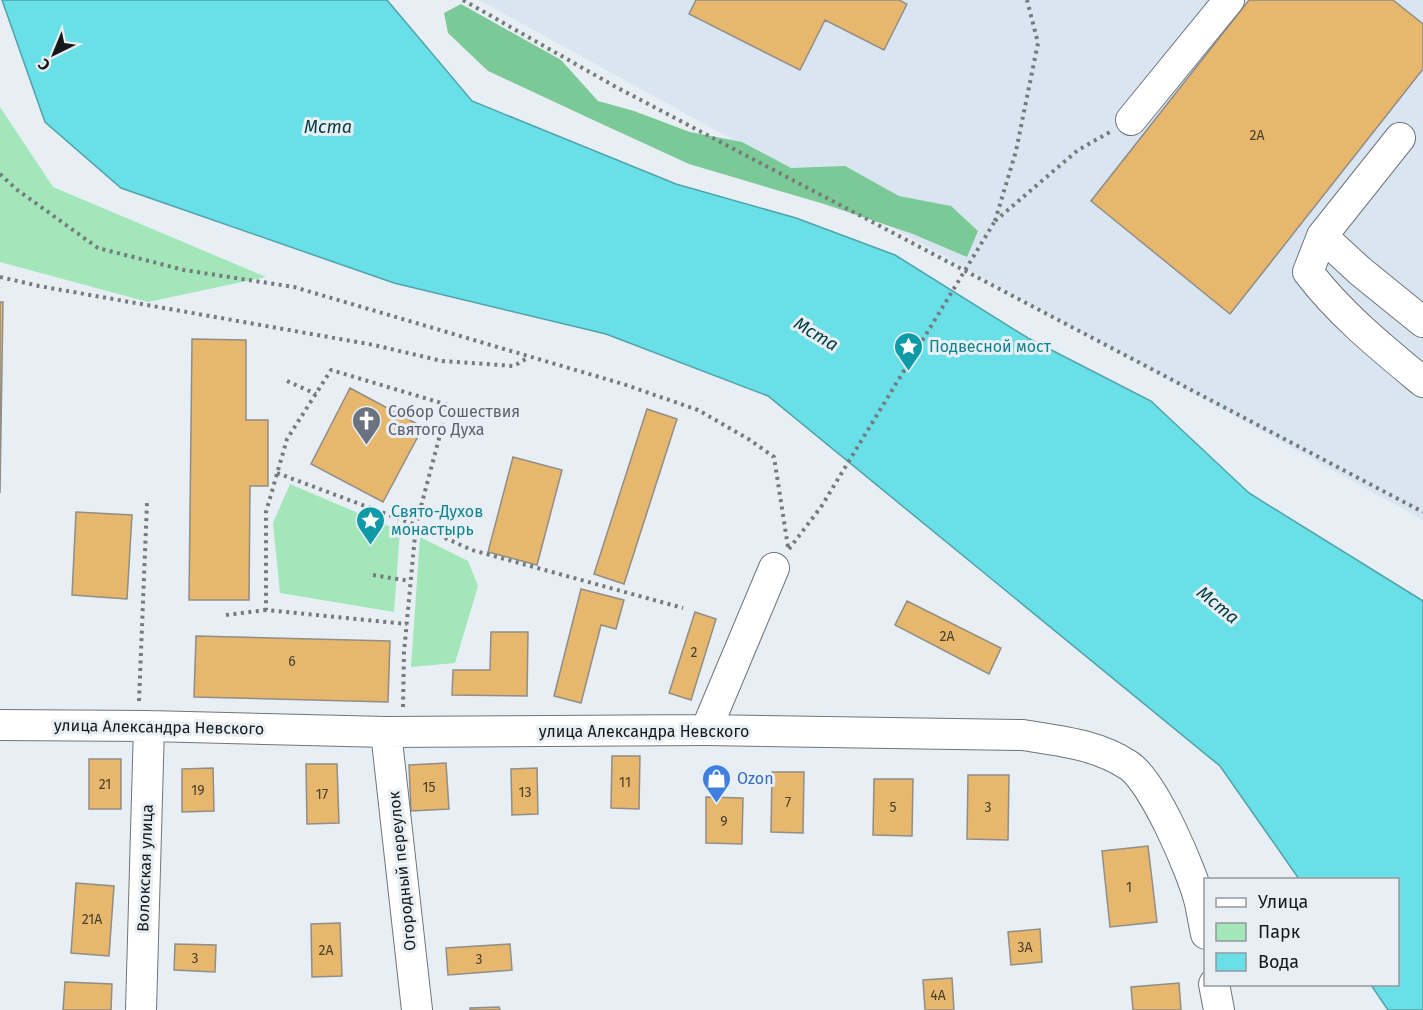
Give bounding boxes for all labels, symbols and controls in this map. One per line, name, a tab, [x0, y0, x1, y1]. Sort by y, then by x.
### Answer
north arrow	[24, 24, 84, 84]
text: С	[34, 54, 54, 75]
water label: Мста	[304, 116, 352, 138]
house number: 2А	[1250, 127, 1264, 144]
water label: Мста	[790, 312, 842, 356]
place icon: Подвесной мост	[892, 330, 924, 372]
place label: Подвесной мост	[929, 337, 1052, 356]
place label: Собор Сошествия Святого Духа	[388, 402, 520, 439]
church icon: Собор Сошествия Святого Духа	[351, 404, 383, 446]
place label: Свято-Духов монастырь	[391, 502, 483, 539]
place icon: Свято-Духов монастырь	[354, 504, 386, 546]
water label: Мста	[1192, 581, 1244, 629]
house number: 2А	[940, 628, 954, 645]
house number: 2	[691, 644, 698, 661]
house number: 6	[288, 653, 296, 670]
street label: улица Александра Невского	[54, 716, 264, 738]
street label: улица Александра Невского	[539, 722, 749, 741]
shop icon: Ozon	[700, 762, 732, 804]
place label: Ozon	[737, 769, 774, 788]
house number: 11	[619, 774, 631, 791]
house number: 21	[99, 776, 111, 793]
house number: 15	[422, 779, 436, 796]
house number: 19	[191, 782, 205, 799]
house number: 13	[518, 784, 532, 801]
house number: 17	[316, 786, 328, 803]
street label: Огородный переулок	[384, 790, 420, 952]
house number: 7	[785, 794, 791, 811]
house number: 5	[889, 799, 897, 816]
house number: 3	[985, 799, 992, 816]
street label: Волокская улица	[133, 804, 157, 932]
house number: 9	[720, 813, 728, 830]
legend	[1204, 878, 1399, 986]
house number: 1	[1126, 879, 1132, 896]
text: Улица	[1258, 891, 1308, 913]
house number: 21А	[82, 911, 102, 928]
text: Парк	[1258, 921, 1301, 943]
house number: 3А	[1017, 939, 1033, 956]
house number: 2А	[319, 942, 333, 959]
house number: 3	[192, 950, 199, 967]
house number: 3	[476, 951, 483, 968]
text: Вода	[1258, 951, 1299, 973]
house number: 4А	[930, 987, 946, 1004]

